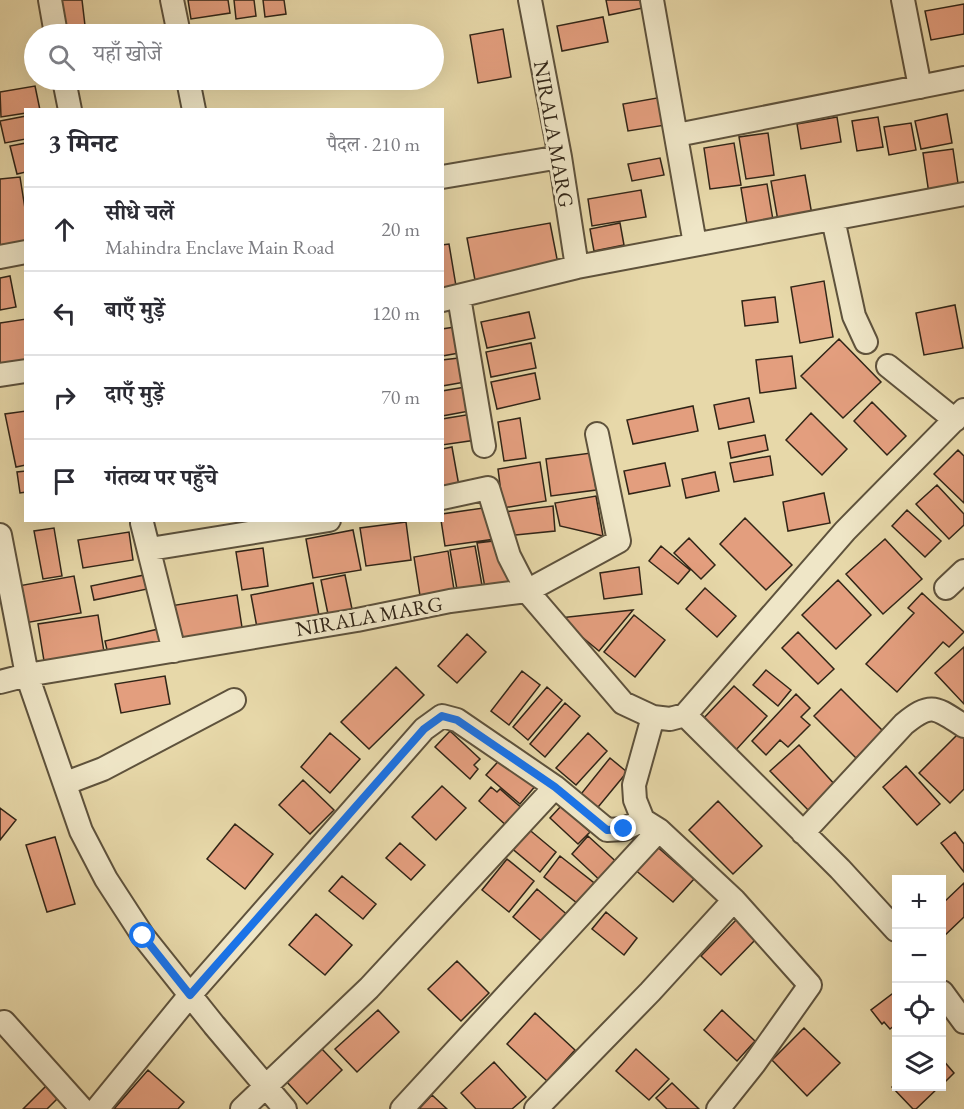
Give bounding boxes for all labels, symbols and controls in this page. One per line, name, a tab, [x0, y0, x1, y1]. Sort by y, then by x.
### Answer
search box	[24, 24, 444, 90]
text: यहाँ खोजें	[93, 39, 162, 68]
icon: search	[45, 41, 78, 74]
street label: NIRALA MARG	[528, 58, 580, 210]
text: 3 मिनट	[48, 126, 117, 160]
text: पैदल · 210 m	[327, 131, 420, 157]
text: सीधे चलें	[105, 198, 174, 227]
icon: ahead	[48, 213, 81, 246]
text: 20 m	[381, 216, 420, 242]
text: Mahindra Enclave Main Road	[105, 234, 334, 260]
text: बाएँ मुड़ें	[105, 295, 165, 324]
icon: left	[48, 297, 81, 330]
text: 120 m	[372, 300, 420, 326]
text: दाएँ मुड़ें	[105, 379, 164, 408]
icon: right	[48, 381, 81, 414]
text: 70 m	[381, 384, 420, 410]
text: गंतव्य पर पहुँचे	[105, 463, 217, 492]
icon: arrive	[48, 465, 81, 498]
street label: NIRALA MARG	[293, 590, 445, 642]
route end	[610, 815, 636, 841]
map controls	[892, 875, 946, 1091]
button: +	[892, 875, 946, 929]
route start	[129, 922, 155, 948]
button: −	[892, 929, 946, 983]
button: locate	[892, 983, 946, 1037]
button: layers	[892, 1037, 946, 1091]

